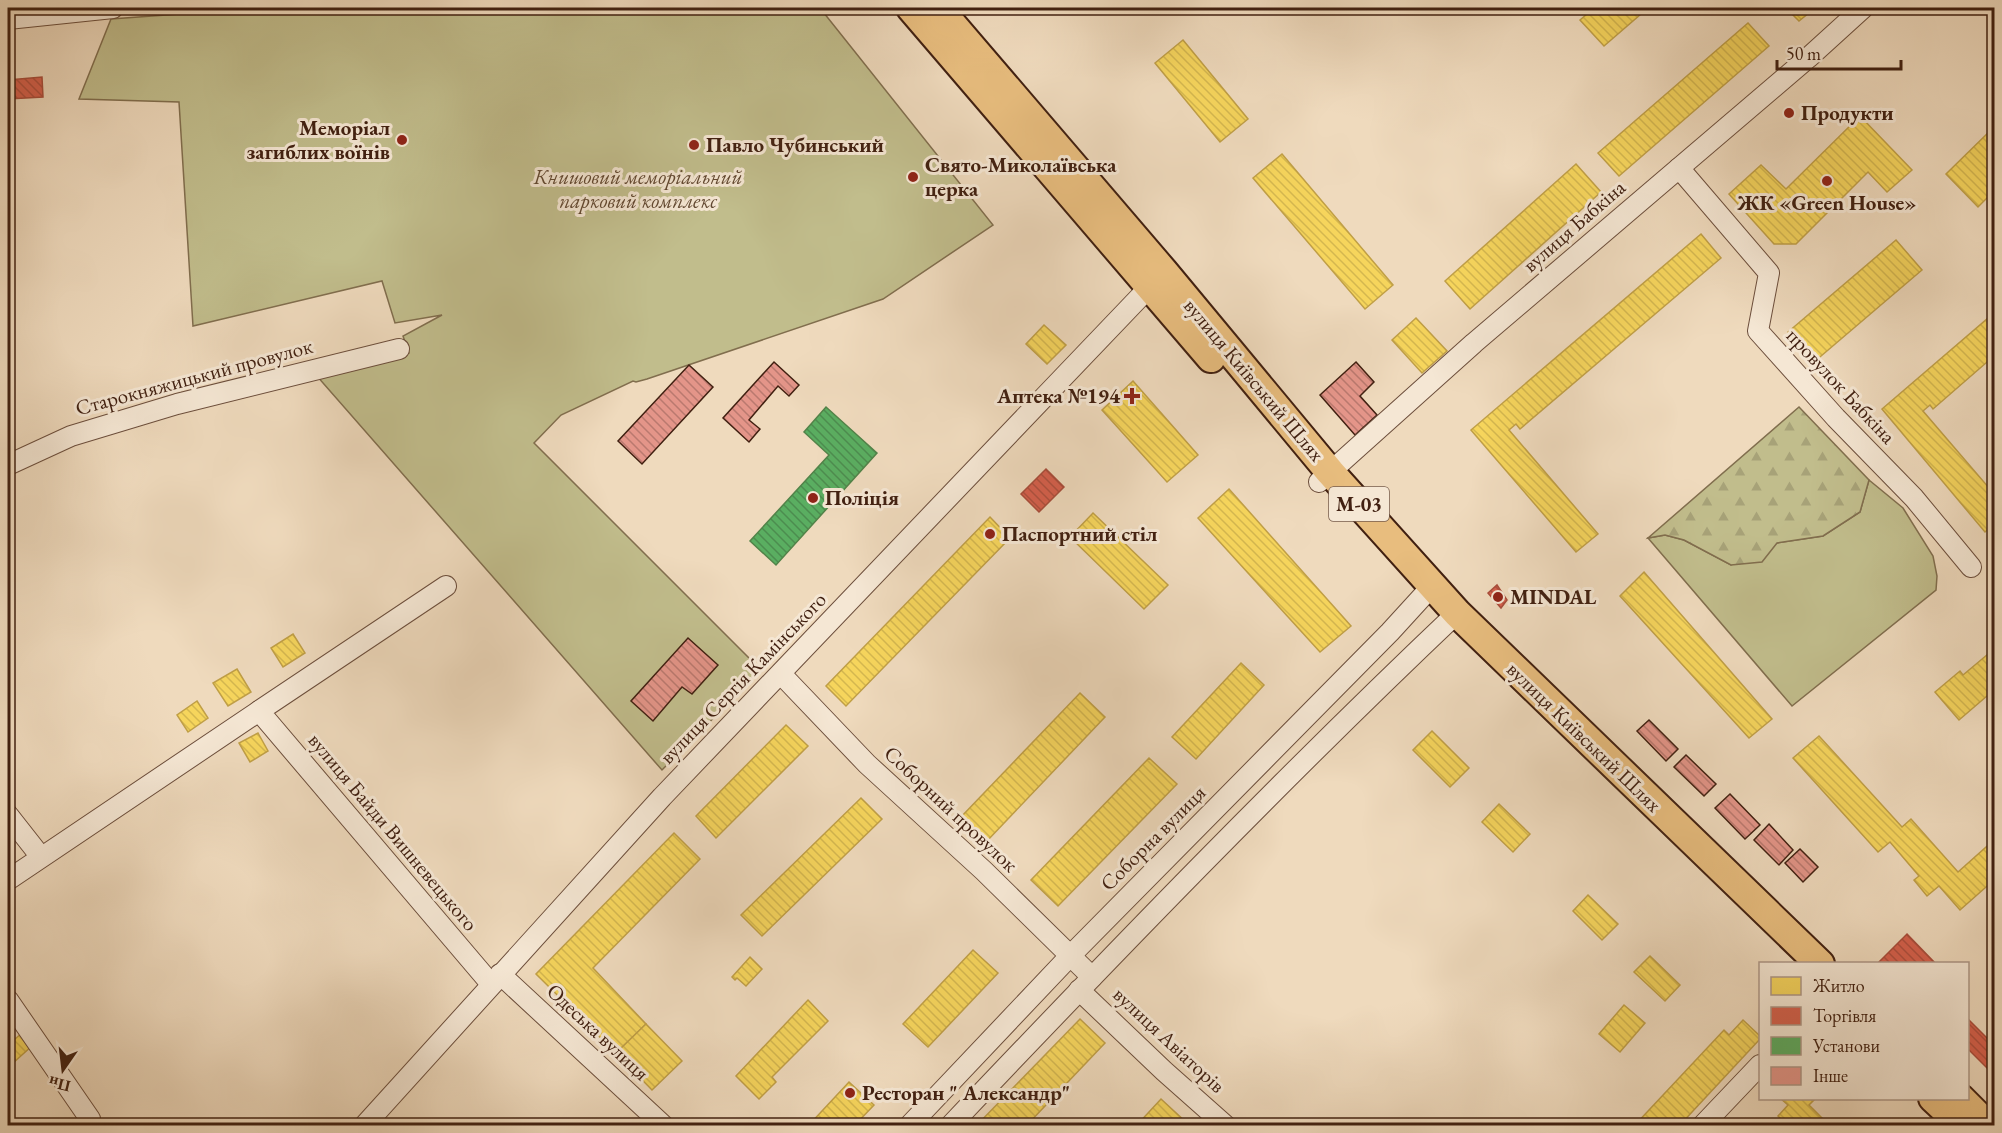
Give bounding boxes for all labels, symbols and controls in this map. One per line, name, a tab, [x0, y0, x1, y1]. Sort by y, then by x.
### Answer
scale bar	[1777, 33, 1902, 71]
text: 50 m	[1786, 42, 1821, 65]
place label: Продукти	[1801, 99, 1894, 126]
marker: Продукти	[1782, 106, 1796, 120]
place label: Меморіал загиблих воїнів	[246, 114, 390, 165]
place label: Павло Чубинський	[706, 131, 884, 158]
marker: Меморіал загиблих воїнів	[395, 133, 409, 147]
marker: Павло Чубинський	[687, 138, 701, 152]
place label: Свято-Миколаївська церка	[925, 151, 1117, 202]
park label: Книшовий меморіальний парковий комплекс	[532, 163, 743, 214]
marker: Свято-Миколаївська церка	[906, 170, 920, 184]
street label: вулиця Бабкіна	[1517, 173, 1631, 278]
marker: ЖК «Green House»	[1820, 174, 1834, 188]
place label: ЖК «Green House»	[1736, 189, 1917, 216]
street label: вулиця Київський Шлях	[1178, 293, 1331, 467]
street label: провулок Бабкіна	[1781, 322, 1902, 450]
street label: Старокняжицький провулок	[72, 332, 315, 421]
place label: Аптека №194	[996, 382, 1121, 409]
marker: Аптека №194	[1125, 389, 1139, 403]
place label: Поліція	[825, 484, 899, 511]
road number: М-03	[1329, 487, 1389, 521]
marker: Поліція	[806, 491, 820, 505]
place label: Паспортний стіл	[1002, 520, 1158, 547]
marker: Паспортний стіл	[983, 527, 997, 541]
place label: MINDAL	[1510, 583, 1597, 610]
street label: вулиця Сергія Камінського	[653, 586, 832, 769]
marker: MINDAL	[1491, 590, 1505, 604]
street label: вулиця Київський Шлях	[1501, 656, 1667, 818]
street label: вулиця Байди Вишневецького	[303, 727, 484, 936]
street label: Соборний провулок	[879, 740, 1024, 878]
street label: Соборна вулиця	[1094, 779, 1211, 896]
legend	[1759, 962, 1969, 1100]
text: Житло	[1812, 974, 1865, 997]
street label: Одеська вулиця	[541, 977, 655, 1086]
street label: вулиця Авіаторів	[1108, 981, 1231, 1099]
text: Торгівля	[1813, 1004, 1876, 1027]
text: Установи	[1812, 1034, 1880, 1057]
north arrow	[33, 1040, 93, 1100]
text: Інше	[1813, 1064, 1848, 1087]
text: Пн	[46, 1071, 73, 1097]
place label: Ресторан " Александр"	[862, 1079, 1070, 1106]
marker: Ресторан " Александр"	[843, 1086, 857, 1100]

